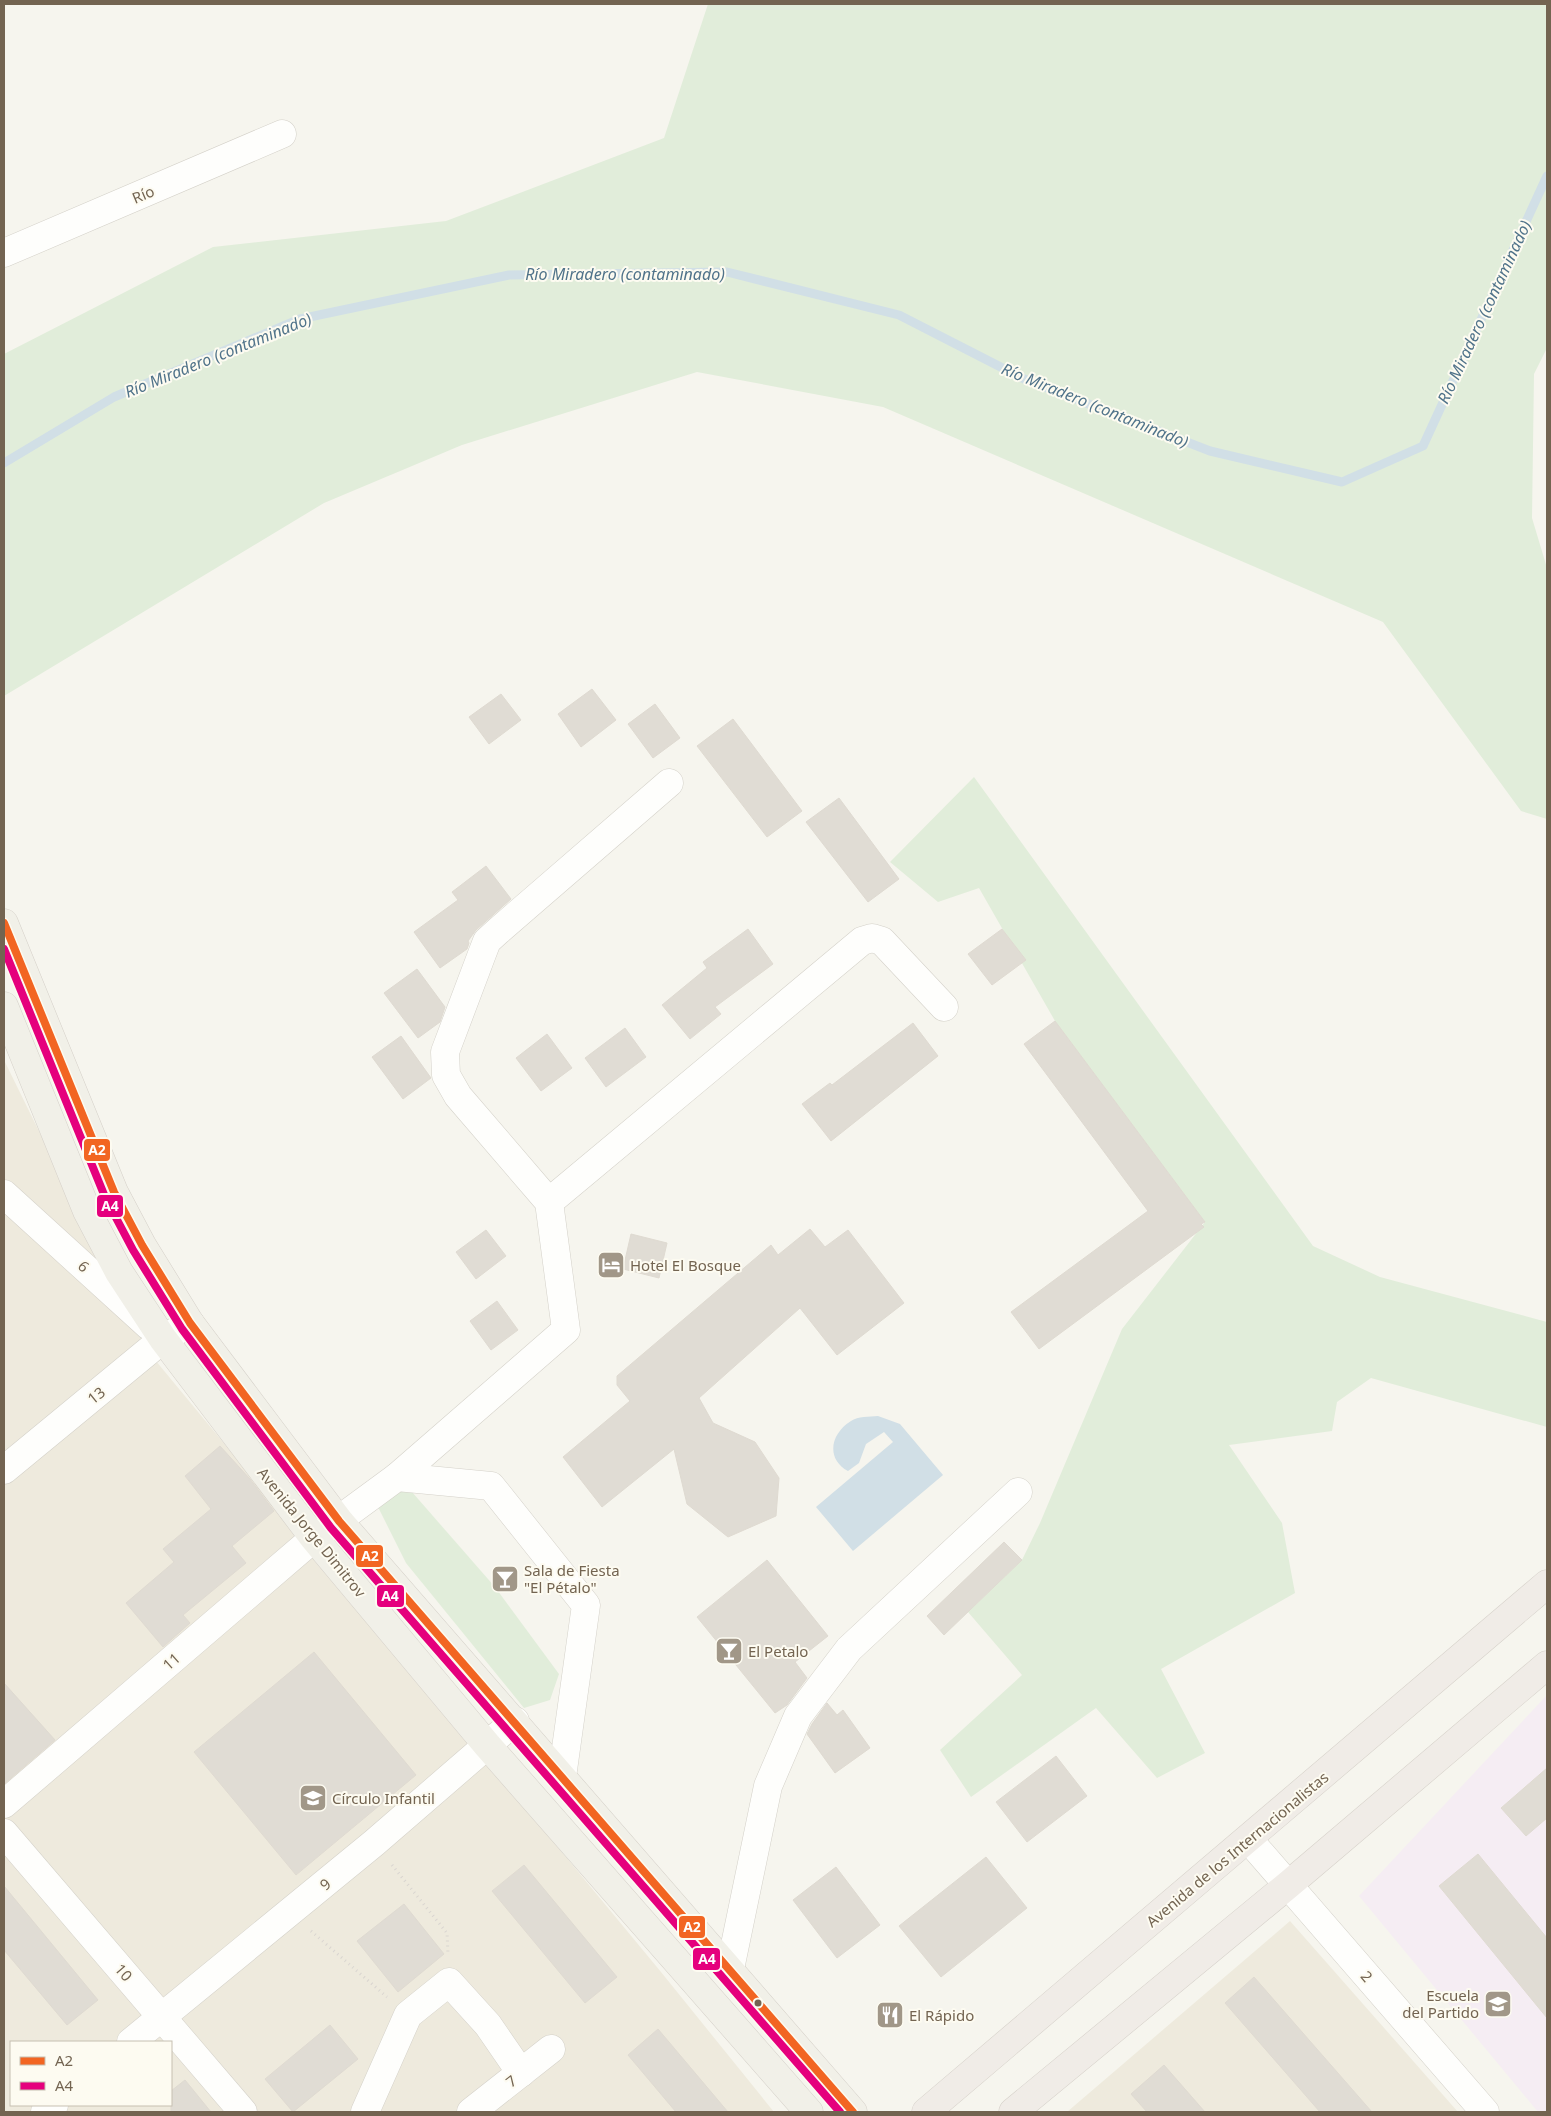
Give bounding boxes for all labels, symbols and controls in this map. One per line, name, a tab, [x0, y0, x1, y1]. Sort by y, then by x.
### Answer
street label: Río	[129, 180, 157, 208]
water label: Río Miradero (contaminado)	[1432, 217, 1536, 407]
water label: Río Miradero (contaminado)	[525, 263, 725, 285]
water label: Río Miradero (contaminado)	[121, 307, 315, 403]
water label: Río Miradero (contaminado)	[998, 357, 1192, 453]
line badge: A2	[83, 1138, 111, 1162]
text: A2	[88, 1140, 106, 1159]
line badge: A4	[96, 1194, 124, 1218]
text: A4	[101, 1196, 119, 1215]
hotel icon: Hotel El Bosque	[596, 1250, 626, 1280]
place label: Hotel El Bosque	[630, 1255, 741, 1275]
street label: 6	[74, 1256, 94, 1276]
street label: 13	[83, 1382, 109, 1408]
street label: Avenida Jorge Dimitrov	[253, 1463, 371, 1601]
line badge: A2	[355, 1544, 384, 1568]
text: A2	[361, 1546, 379, 1565]
place label: Sala de Fiesta "El Pétalo"	[524, 1560, 620, 1597]
bar icon: Sala de Fiesta "El Pétalo"	[490, 1564, 520, 1594]
line badge: A4	[376, 1584, 405, 1608]
text: A4	[381, 1586, 399, 1605]
bar icon: El Petalo	[714, 1636, 744, 1666]
place label: El Petalo	[748, 1641, 808, 1661]
street label: 11	[158, 1648, 184, 1674]
street label: Avenida de los Internacionalistas	[1142, 1767, 1332, 1931]
school or university icon: Círculo Infantil	[298, 1783, 328, 1813]
place label: Círculo Infantil	[332, 1788, 435, 1808]
street label: 9	[315, 1874, 335, 1894]
line badge: A2	[678, 1915, 706, 1939]
text: A2	[683, 1917, 701, 1936]
line badge: A4	[692, 1947, 721, 1971]
text: A4	[698, 1949, 716, 1968]
street label: 10	[111, 1959, 137, 1985]
street label: 2	[1357, 1966, 1377, 1986]
place label: Escuela del Partido	[1402, 1985, 1479, 2022]
school or university icon: Escuela del Partido	[1483, 1989, 1513, 2019]
unlabelled marker	[753, 1998, 763, 2008]
restaurant icon: El Rápido	[875, 2000, 905, 2030]
place label: El Rápido	[909, 2005, 974, 2025]
legend	[10, 2041, 172, 2106]
text: A2	[55, 2050, 73, 2070]
street label: 7	[501, 2070, 521, 2092]
text: A4	[55, 2075, 74, 2095]

